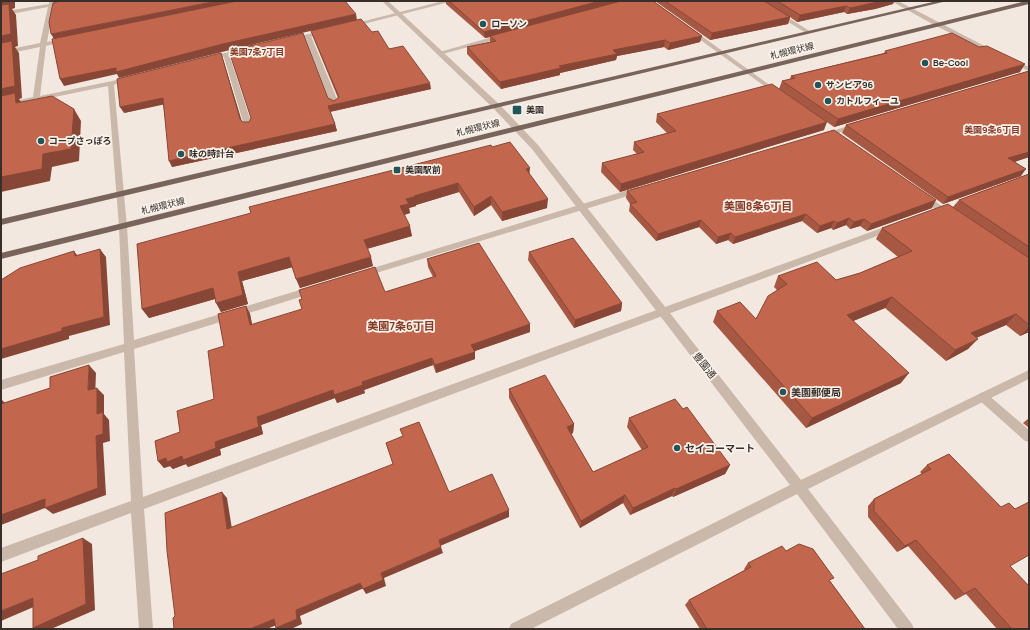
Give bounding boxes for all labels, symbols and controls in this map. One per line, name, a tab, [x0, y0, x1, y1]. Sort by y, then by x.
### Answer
place label: ローソン	[491, 17, 527, 30]
marker: ローソン	[478, 19, 488, 29]
street label: 札幌環状線	[768, 39, 816, 62]
district label: 美園7条7丁目	[230, 45, 284, 58]
place label: Be-Cool	[933, 56, 968, 69]
marker: Be-Cool	[920, 58, 930, 68]
place label: サンピア96	[826, 78, 874, 91]
marker: サンピア96	[813, 80, 823, 90]
place label: カトルフィーユ	[836, 94, 899, 107]
marker: カトルフィーユ	[823, 96, 833, 106]
place label: 美園	[526, 103, 544, 116]
marker: 美園	[511, 104, 523, 116]
street label: 札幌環状線	[454, 116, 502, 139]
district label: 美園9条6丁目	[964, 123, 1020, 136]
place label: コープさっぽろ	[49, 134, 111, 147]
marker: コープさっぽろ	[36, 136, 46, 146]
place label: 味の時計台	[189, 147, 234, 160]
marker: 味の時計台	[176, 149, 186, 159]
place label: 美園駅前	[405, 163, 441, 176]
marker: 美園駅前	[392, 165, 402, 175]
street label: 札幌環状線	[139, 194, 187, 217]
district label: 美園8条6丁目	[724, 198, 792, 213]
district label: 美園7条6丁目	[367, 318, 435, 333]
street label: 豊園通	[690, 349, 720, 381]
place label: 美園郵便局	[791, 385, 841, 399]
marker: 美園郵便局	[778, 387, 788, 397]
place label: セイコーマート	[685, 441, 755, 455]
marker: セイコーマート	[672, 443, 682, 453]

